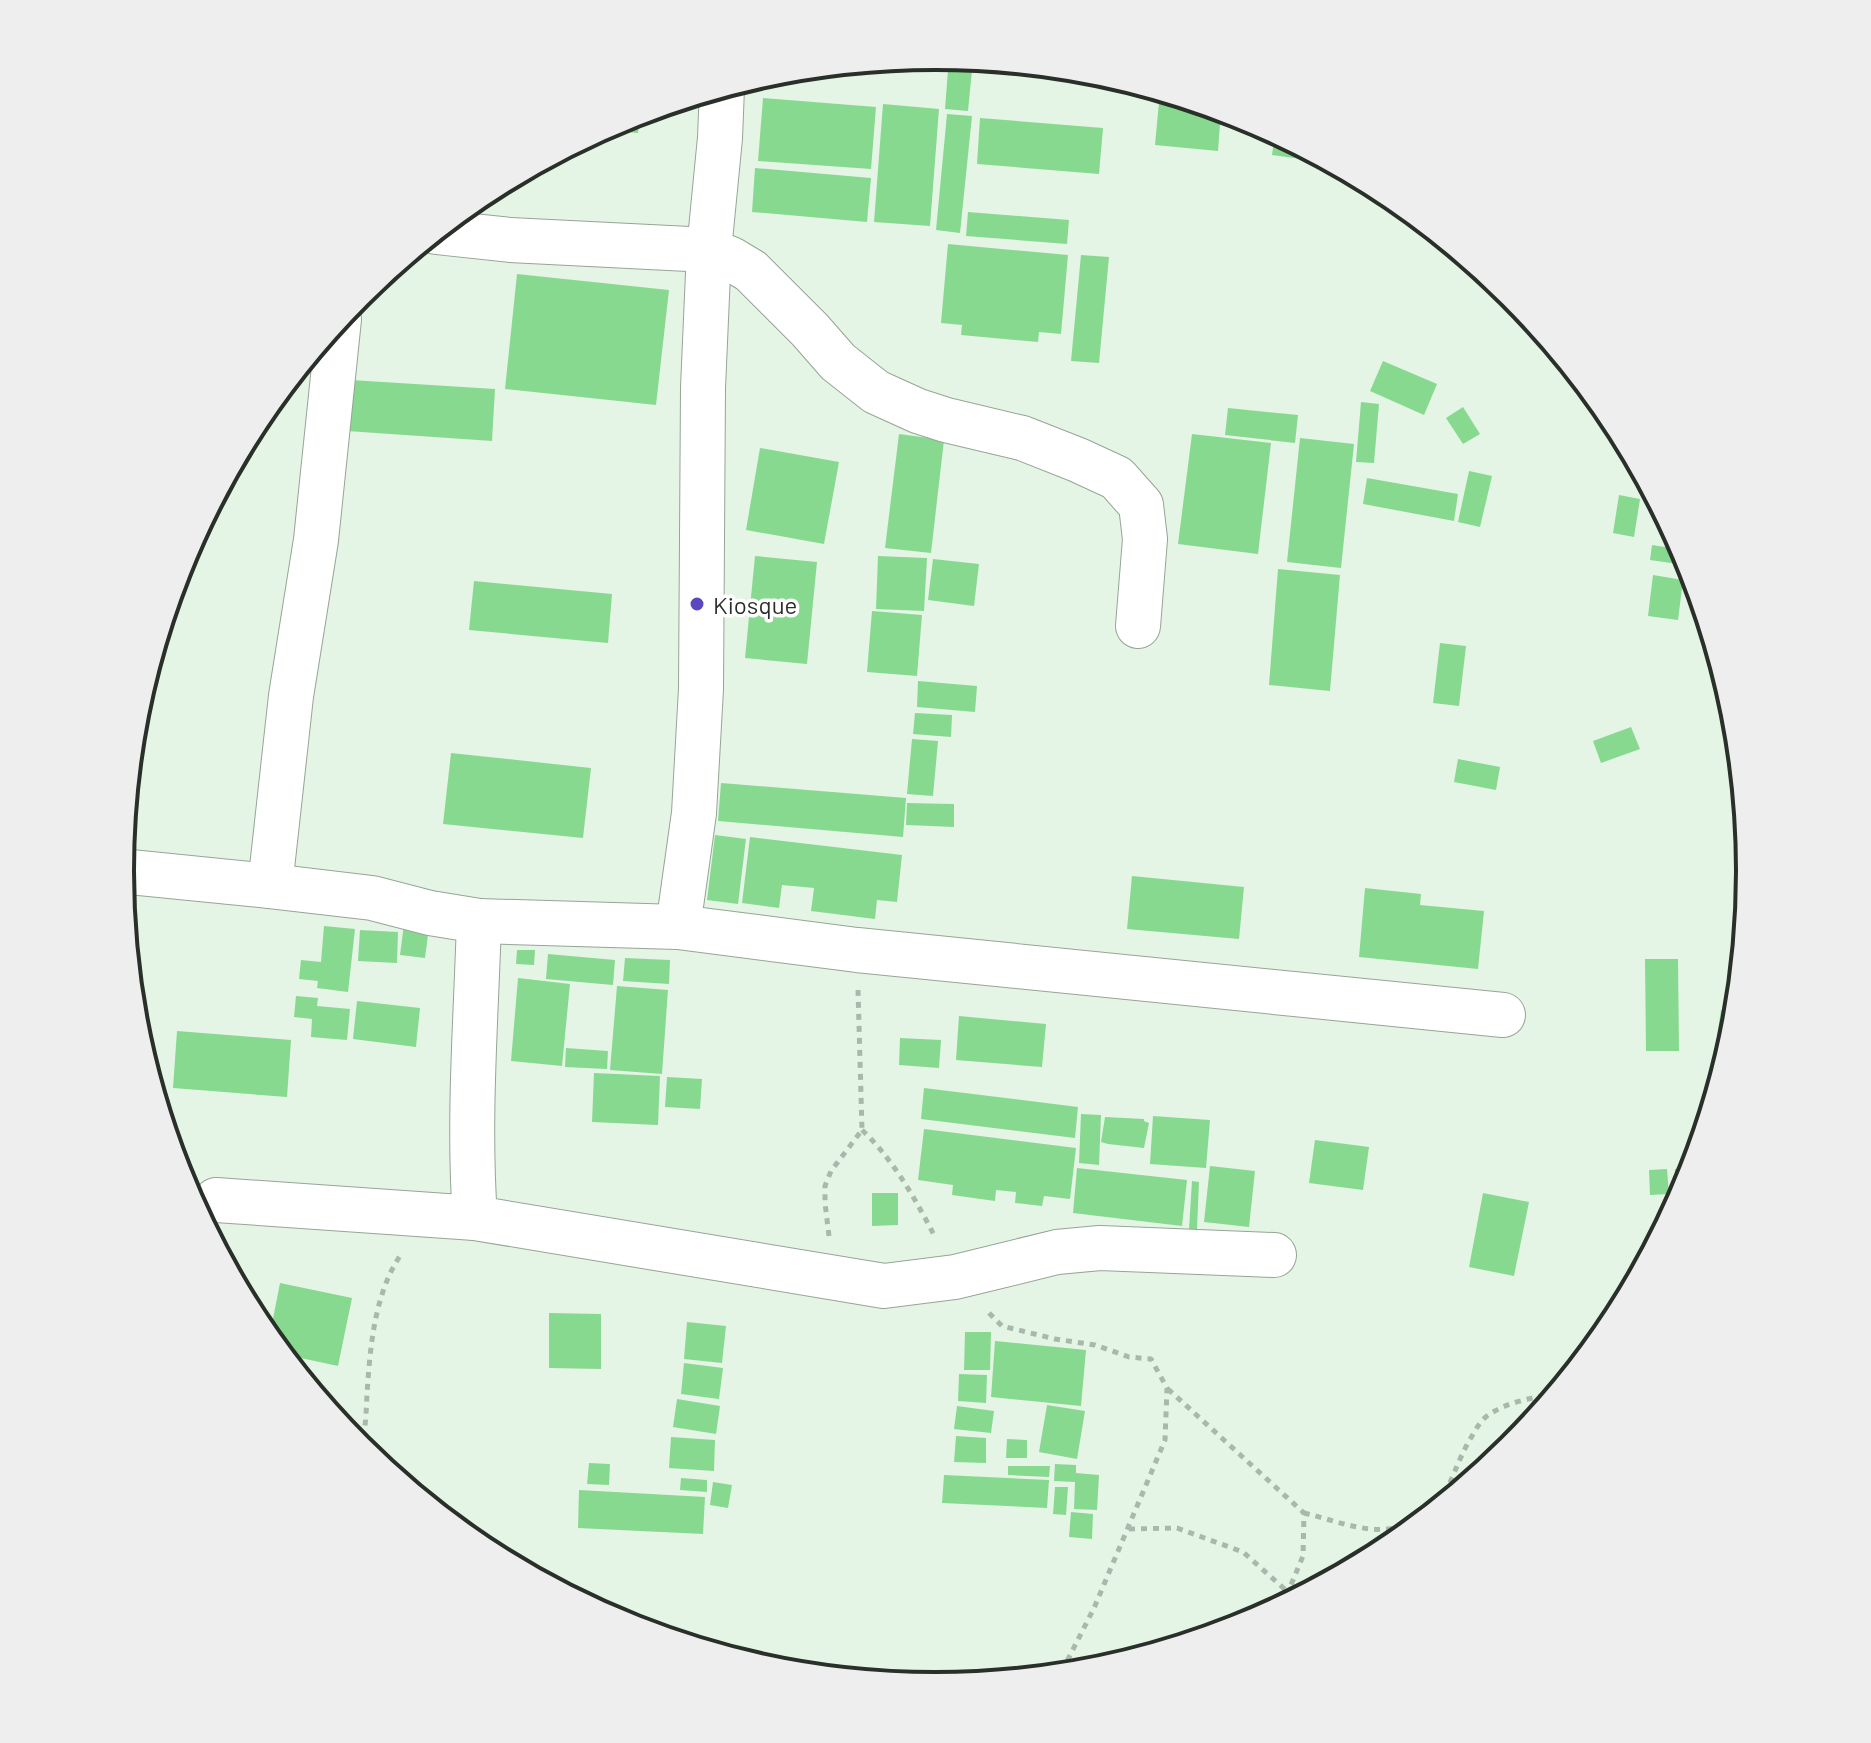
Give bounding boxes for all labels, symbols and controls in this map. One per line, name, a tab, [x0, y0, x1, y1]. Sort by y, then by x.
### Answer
place label: Kiosque	[713, 590, 797, 619]
marker: Kiosque	[688, 595, 706, 613]

